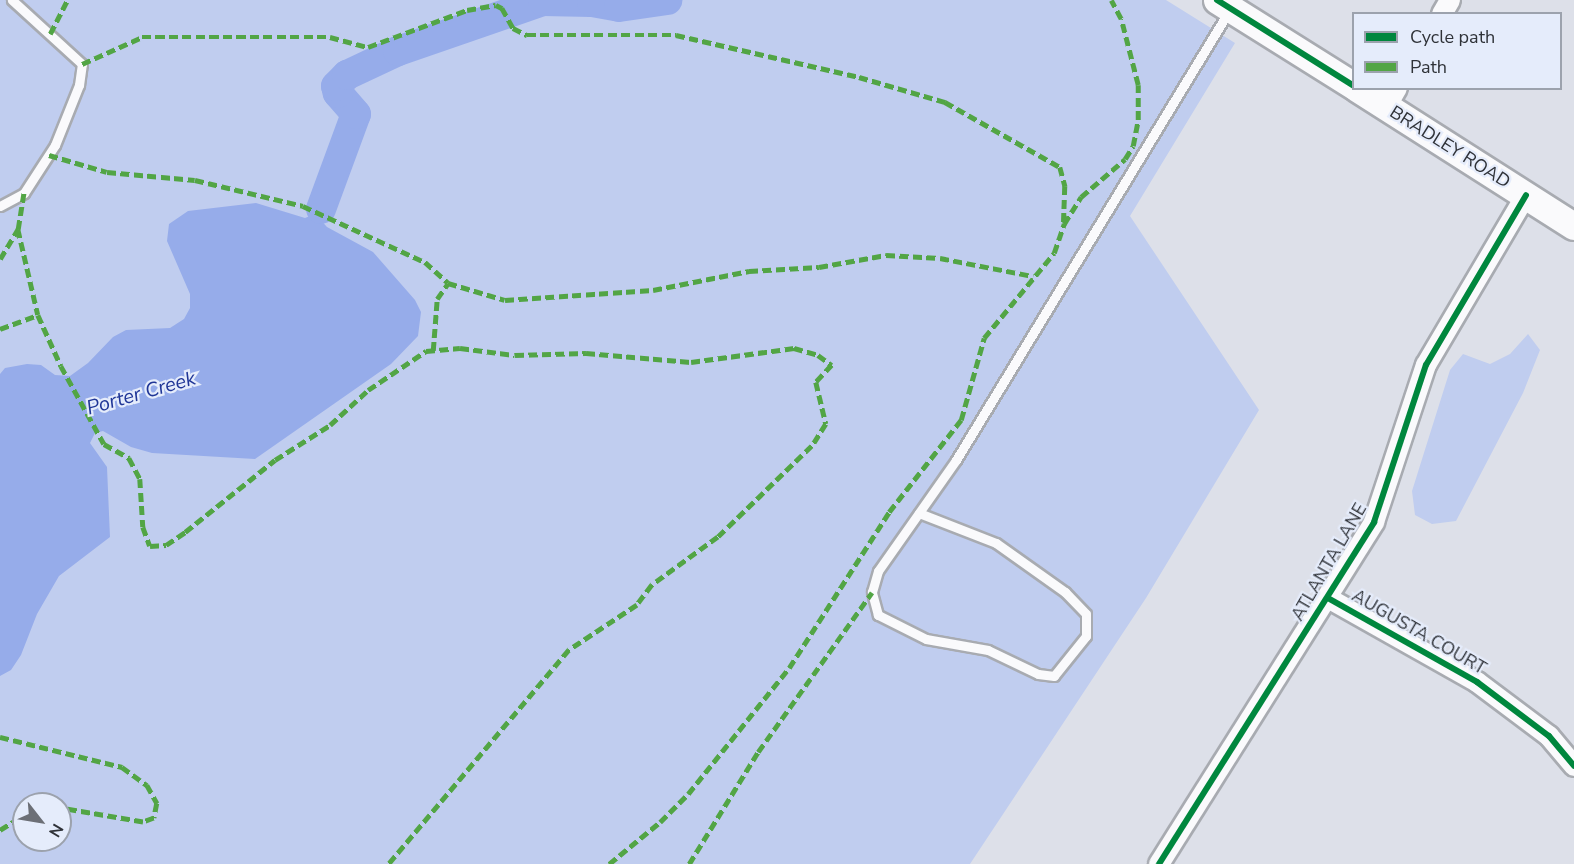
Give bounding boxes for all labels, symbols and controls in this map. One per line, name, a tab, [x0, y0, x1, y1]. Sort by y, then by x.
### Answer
legend	[1352, 12, 1562, 90]
text: Cycle path	[1410, 25, 1495, 49]
text: Path	[1410, 55, 1447, 79]
street label: BRADLEY ROAD	[1386, 101, 1514, 193]
water label: Porter Creek	[84, 366, 198, 420]
street label: ATLANTA LANE	[1287, 499, 1371, 625]
street label: AUGUSTA COURT	[1348, 585, 1490, 679]
north arrow	[12, 792, 72, 852]
text: N	[43, 819, 68, 841]

